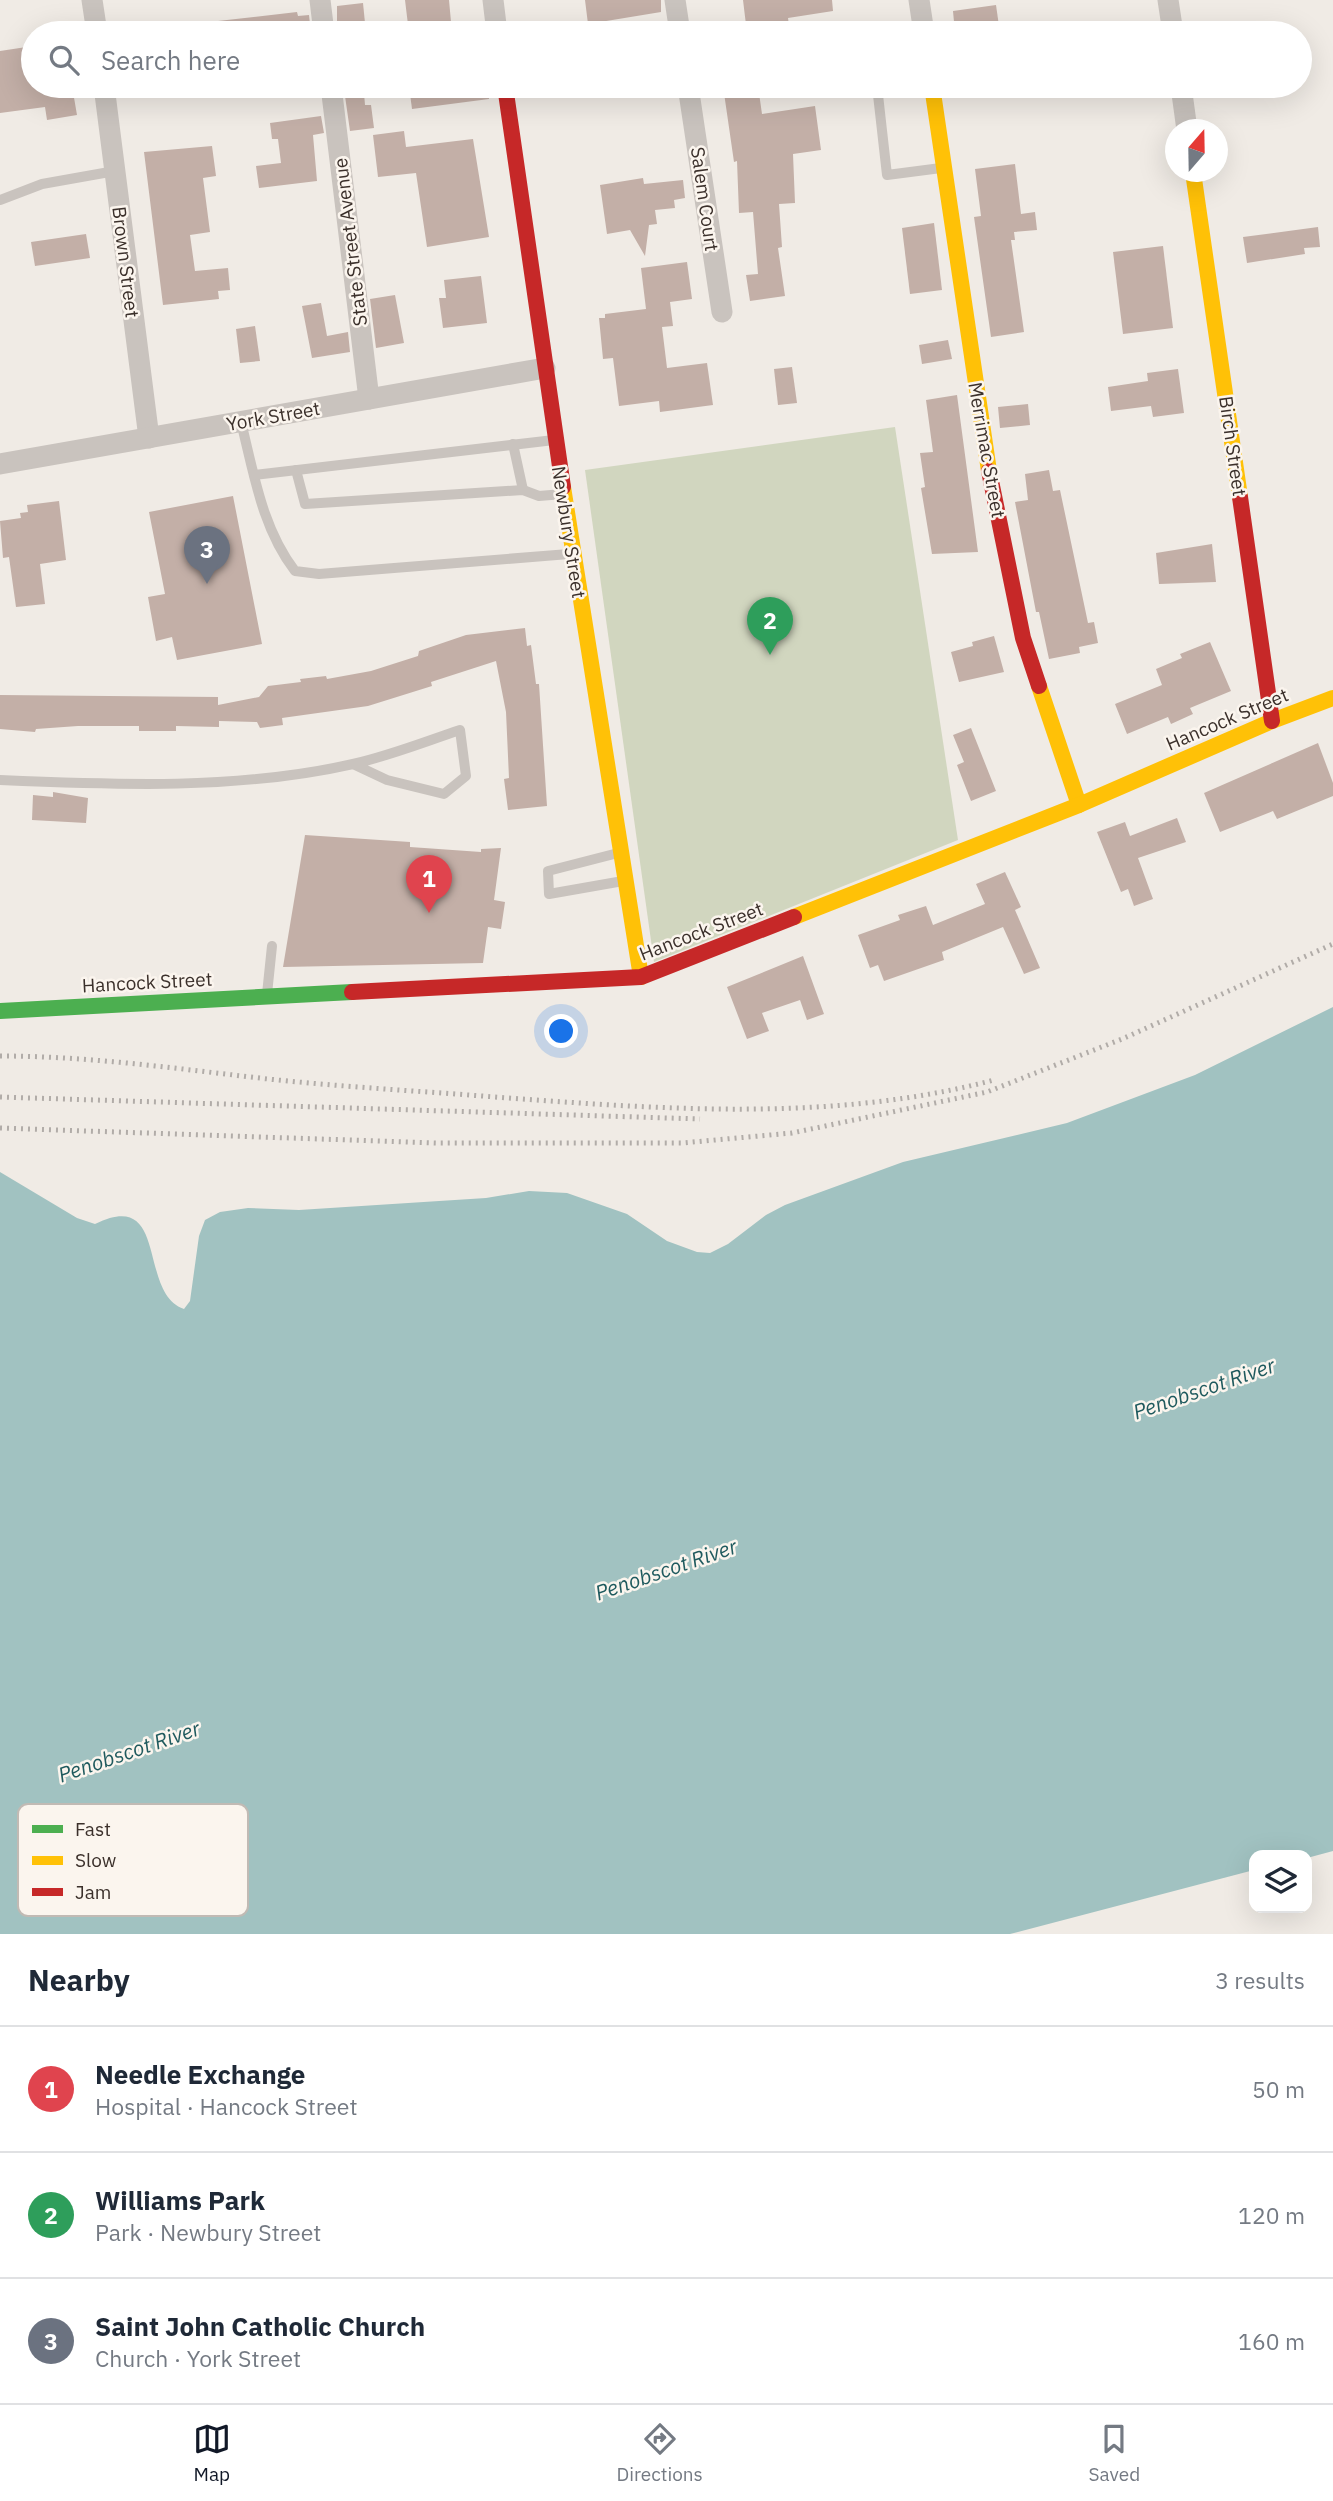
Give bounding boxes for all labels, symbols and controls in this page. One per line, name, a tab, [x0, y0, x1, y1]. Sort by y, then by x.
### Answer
search box	[21, 21, 1312, 98]
icon: search	[45, 41, 83, 79]
text: Search here	[101, 43, 240, 77]
north arrow	[1165, 119, 1228, 182]
street label: Salem Court	[686, 145, 724, 253]
street label: State Street Avenue	[328, 156, 372, 328]
street label: Brown Street	[107, 205, 145, 319]
street label: Merrimac Street	[963, 380, 1011, 520]
street label: Birch Street	[1214, 394, 1252, 498]
street label: York Street	[224, 396, 322, 436]
street label: Newbury Street	[547, 464, 591, 600]
pin: 3	[184, 526, 230, 584]
pin: 2	[747, 597, 793, 655]
street label: Hancock Street	[1162, 682, 1292, 756]
pin: 1	[406, 855, 452, 913]
street label: Hancock Street	[636, 896, 766, 966]
street label: Hancock Street	[81, 967, 213, 997]
your location	[544, 1014, 578, 1048]
water label: Penobscot River	[1129, 1350, 1280, 1425]
water label: Penobscot River	[591, 1531, 742, 1606]
water label: Penobscot River	[54, 1713, 205, 1788]
legend	[18, 1804, 248, 1916]
text: Fast	[75, 1817, 111, 1841]
text: Slow	[75, 1848, 116, 1872]
map controls	[1249, 1850, 1312, 1913]
button: layers	[1249, 1850, 1312, 1913]
text: Jam	[75, 1880, 111, 1904]
text: Nearby	[28, 1960, 130, 1999]
text: 3 results	[1215, 1965, 1305, 1995]
text: Needle Exchange	[95, 2057, 305, 2091]
text: 1	[44, 2074, 58, 2104]
text: 50 m	[1252, 2074, 1305, 2104]
text: Hospital · Hancock Street	[95, 2091, 358, 2121]
text: Williams Park	[95, 2183, 265, 2217]
text: 2	[44, 2200, 58, 2230]
text: 120 m	[1238, 2200, 1305, 2230]
text: Park · Newbury Street	[95, 2217, 321, 2247]
text: Saint John Catholic Church	[95, 2309, 425, 2343]
text: 3	[44, 2326, 58, 2356]
text: 160 m	[1238, 2326, 1305, 2356]
text: Church · York Street	[95, 2343, 301, 2373]
tab: Map	[193, 2420, 231, 2486]
tab: Directions	[616, 2420, 703, 2486]
tab: Saved	[1089, 2420, 1140, 2486]

